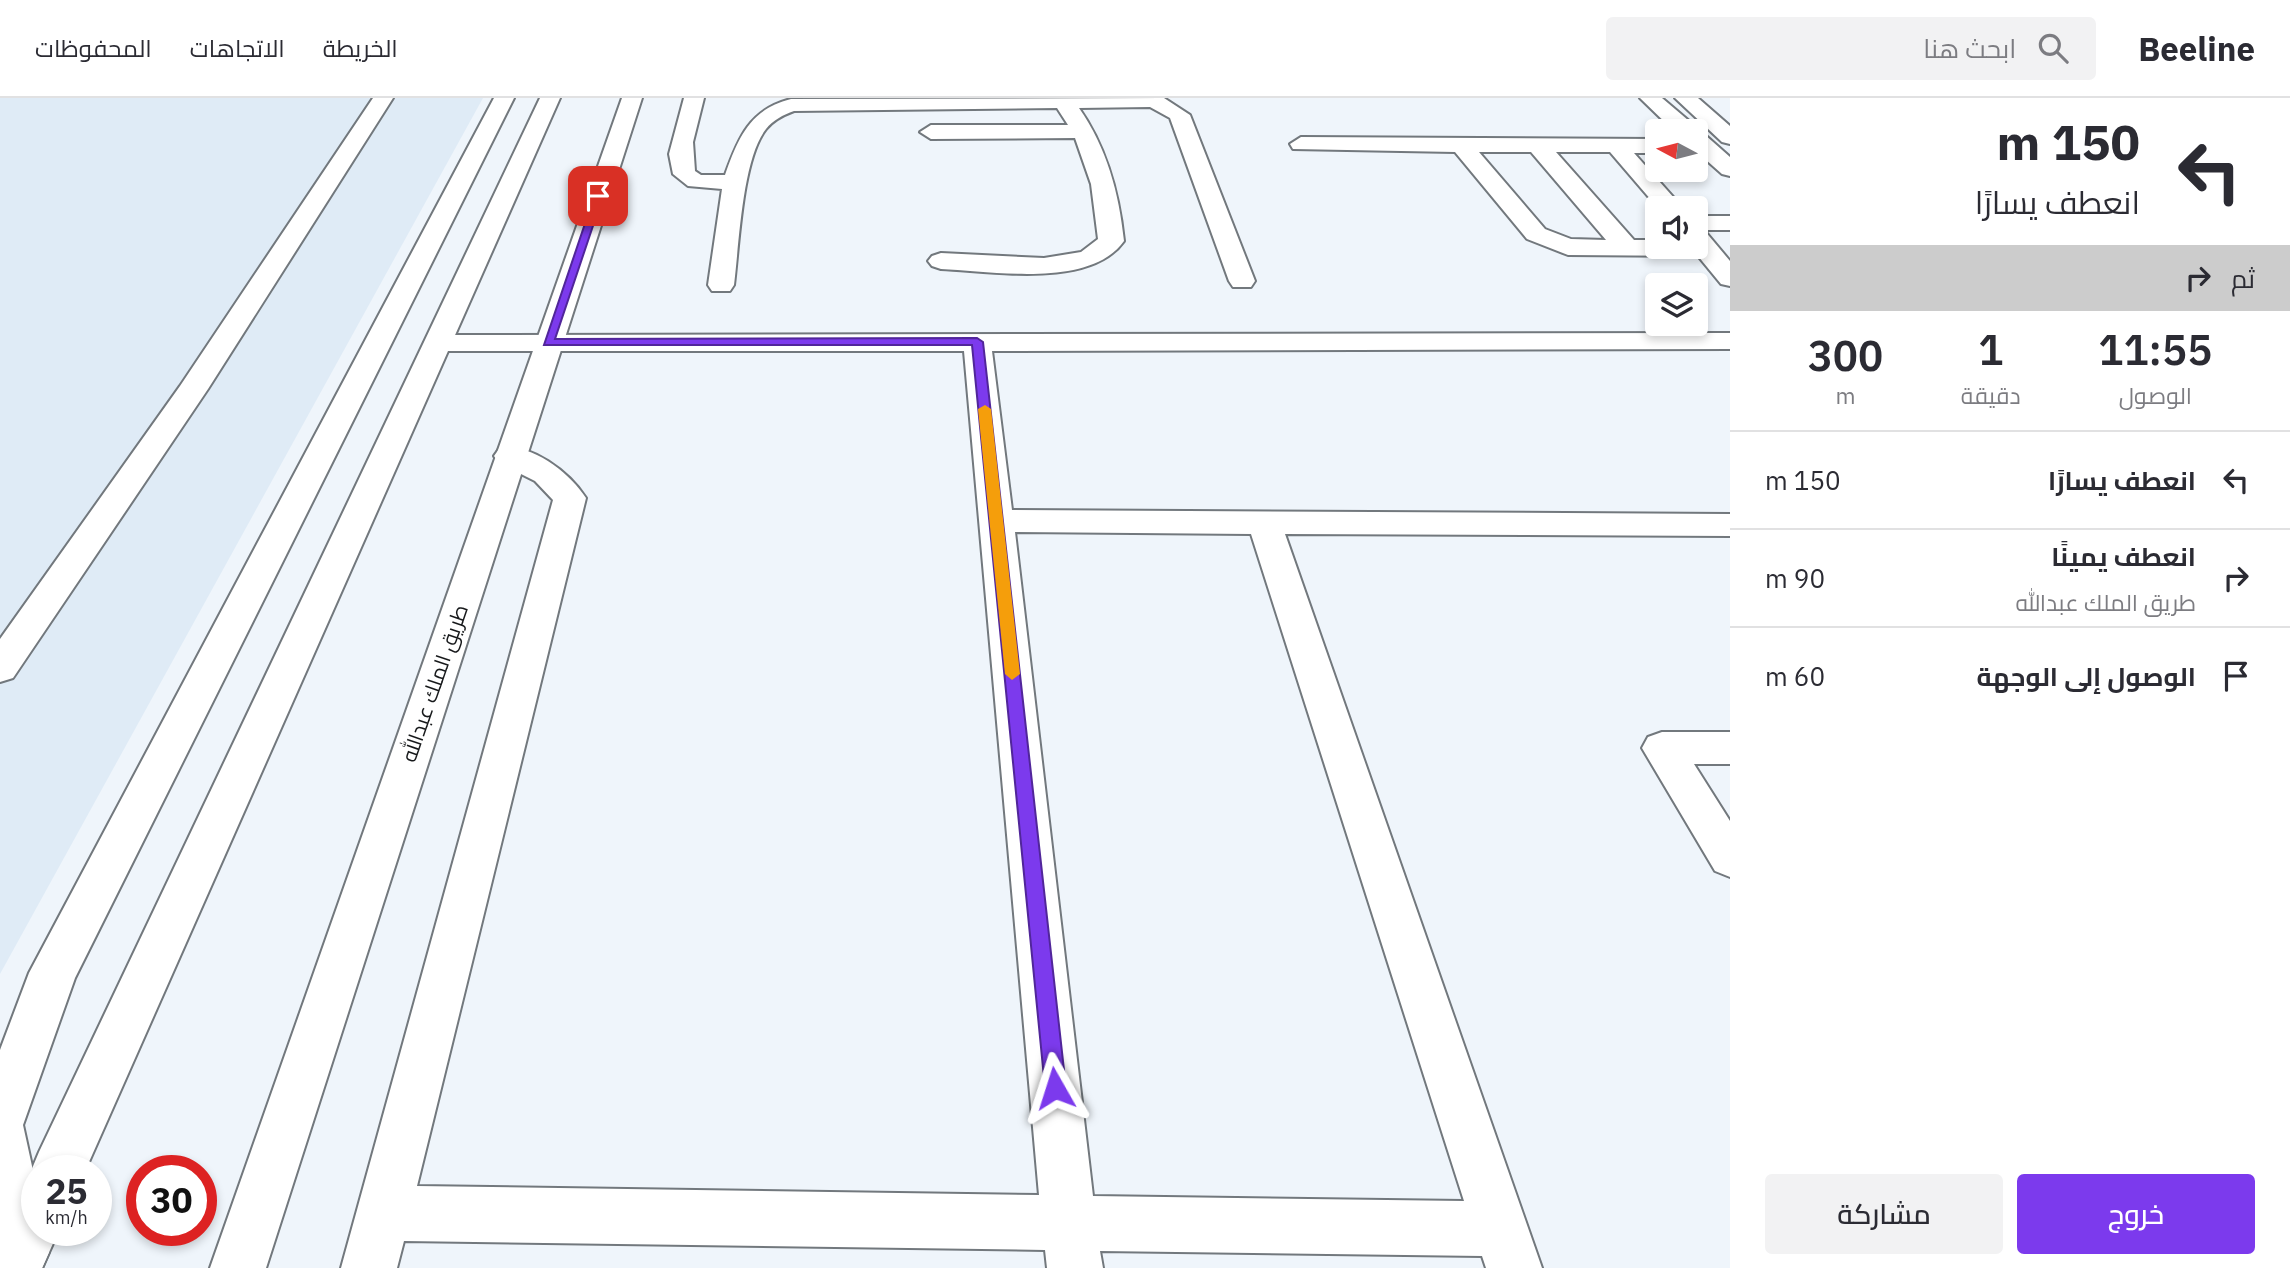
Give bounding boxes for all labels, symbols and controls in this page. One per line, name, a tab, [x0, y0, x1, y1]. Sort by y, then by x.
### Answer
search box	[1606, 17, 2096, 80]
text: Beeline	[2138, 27, 2255, 70]
icon: search	[2034, 29, 2072, 67]
text: ابحث هنا	[1923, 31, 2016, 65]
text: المحفوظات	[35, 32, 152, 64]
text: الاتجاهات	[190, 32, 285, 64]
text: الخريطة	[323, 32, 398, 64]
text: 150 m	[1996, 110, 2140, 173]
north arrow	[1645, 119, 1708, 182]
map controls	[1645, 119, 1708, 336]
icon: left	[2164, 126, 2255, 217]
pin	[568, 166, 628, 226]
icon: arrive	[579, 177, 617, 215]
text: انعطف يسارًا	[1975, 181, 2140, 223]
button: sound	[1645, 196, 1708, 259]
icon: right	[2179, 259, 2217, 297]
text: ثم	[2231, 261, 2255, 295]
button: layers	[1645, 273, 1708, 336]
text: 1	[1978, 322, 2003, 377]
text: 11:55	[2098, 322, 2212, 377]
text: 300	[1808, 328, 1883, 383]
text: m	[1835, 380, 1855, 410]
text: دقيقة	[1961, 380, 2021, 410]
text: الوصول	[2119, 380, 2192, 410]
icon: left	[2217, 461, 2255, 499]
text: 150 m	[1765, 463, 1841, 497]
text: انعطف يسارًا	[2048, 463, 2196, 497]
text: انعطف يمينًا	[2051, 539, 2196, 573]
icon: right	[2217, 559, 2255, 597]
text: 90 m	[1765, 561, 1825, 595]
text: طريق الملك عبدالله	[2016, 587, 2196, 617]
street label: طريق الملك عبدالله	[394, 601, 474, 765]
icon: arrive	[2217, 657, 2255, 695]
text: 60 m	[1765, 659, 1825, 693]
text: الوصول إلى الوجهة	[1977, 659, 2196, 693]
position arrow	[1018, 1051, 1092, 1125]
speed limit sign: 30	[126, 1155, 217, 1246]
text: 25	[45, 1168, 88, 1214]
button: مشاركة	[1765, 1174, 2003, 1254]
button: خروج	[2017, 1174, 2255, 1254]
text: km/h	[45, 1206, 88, 1229]

